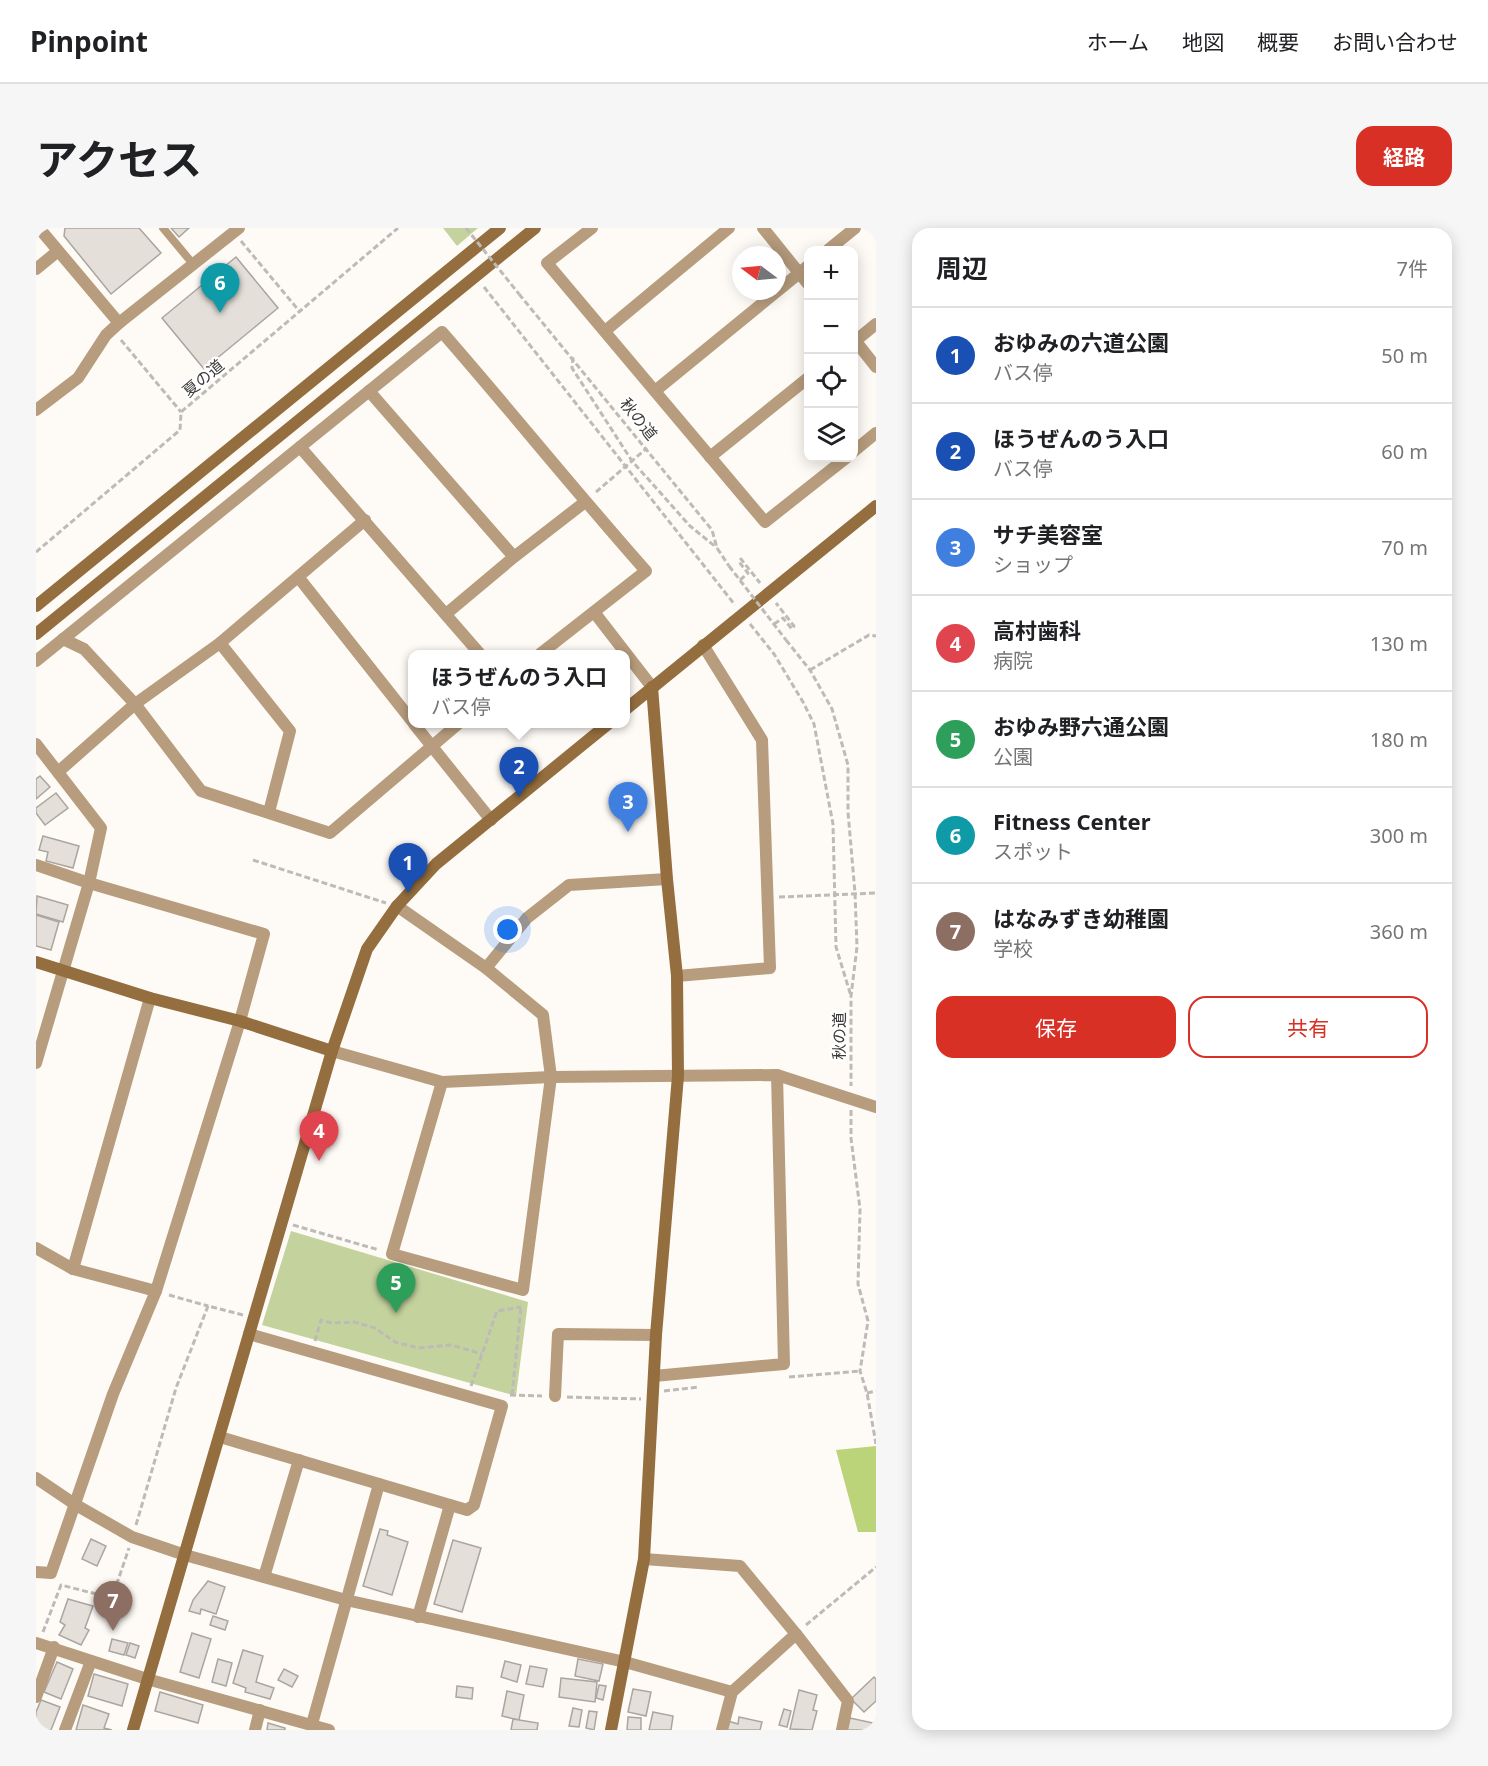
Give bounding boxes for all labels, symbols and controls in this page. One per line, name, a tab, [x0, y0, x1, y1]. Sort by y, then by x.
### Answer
text: Pinpoint	[30, 22, 148, 60]
text: ホーム	[1087, 28, 1149, 56]
text: 地図	[1182, 28, 1224, 56]
text: 概要	[1257, 28, 1299, 56]
text: お問い合わせ	[1332, 28, 1458, 56]
button: 経路	[1356, 126, 1452, 186]
text: アクセス	[36, 130, 202, 187]
north arrow	[732, 246, 786, 300]
map controls	[804, 246, 858, 462]
button: +	[804, 246, 858, 300]
text: 周辺	[936, 250, 988, 286]
text: 7件	[1397, 255, 1428, 282]
pin: 6	[200, 264, 240, 313]
button: −	[804, 300, 858, 354]
text: おゆみの六道公園	[993, 327, 1169, 357]
text: 1	[950, 342, 961, 369]
text: 50 m	[1381, 342, 1428, 369]
street label: 夏の道	[178, 354, 228, 402]
button: locate	[804, 354, 858, 408]
text: バス停	[993, 359, 1053, 386]
street label: 秋の道	[615, 393, 663, 445]
button: layers	[804, 408, 858, 462]
text: ほうぜんのう入口	[993, 423, 1169, 453]
text: 2	[950, 438, 961, 465]
text: 60 m	[1381, 438, 1428, 465]
text: バス停	[993, 455, 1053, 482]
text: サチ美容室	[993, 519, 1103, 549]
text: 3	[950, 534, 961, 561]
text: 70 m	[1381, 534, 1428, 561]
text: ショップ	[993, 551, 1073, 578]
text: 高村歯科	[993, 615, 1081, 645]
text: 4	[950, 630, 961, 657]
text: 130 m	[1370, 630, 1428, 657]
text: 病院	[993, 647, 1033, 674]
popup	[408, 650, 630, 728]
text: ほうぜんのう入口	[431, 661, 607, 691]
text: バス停	[431, 693, 491, 720]
text: おゆみ野六通公園	[993, 711, 1169, 741]
text: 5	[950, 726, 961, 753]
text: 180 m	[1370, 726, 1428, 753]
text: 公園	[993, 743, 1033, 770]
pin: 2	[500, 748, 538, 797]
pin: 3	[608, 782, 648, 832]
text: Fitness Center	[993, 806, 1151, 836]
text: 6	[950, 822, 961, 849]
text: 300 m	[1370, 822, 1428, 849]
text: スポット	[993, 838, 1073, 865]
pin: 1	[388, 844, 428, 893]
text: はなみずき幼稚園	[993, 903, 1169, 933]
your location	[493, 915, 522, 944]
text: 7	[950, 918, 961, 945]
text: 360 m	[1370, 918, 1428, 945]
text: 学校	[993, 935, 1033, 962]
button: 保存	[936, 996, 1176, 1058]
button: 共有	[1188, 996, 1428, 1058]
street label: 秋の道	[828, 1012, 850, 1060]
pin: 4	[300, 1112, 338, 1161]
pin: 5	[376, 1264, 416, 1313]
pin: 7	[94, 1582, 133, 1631]

